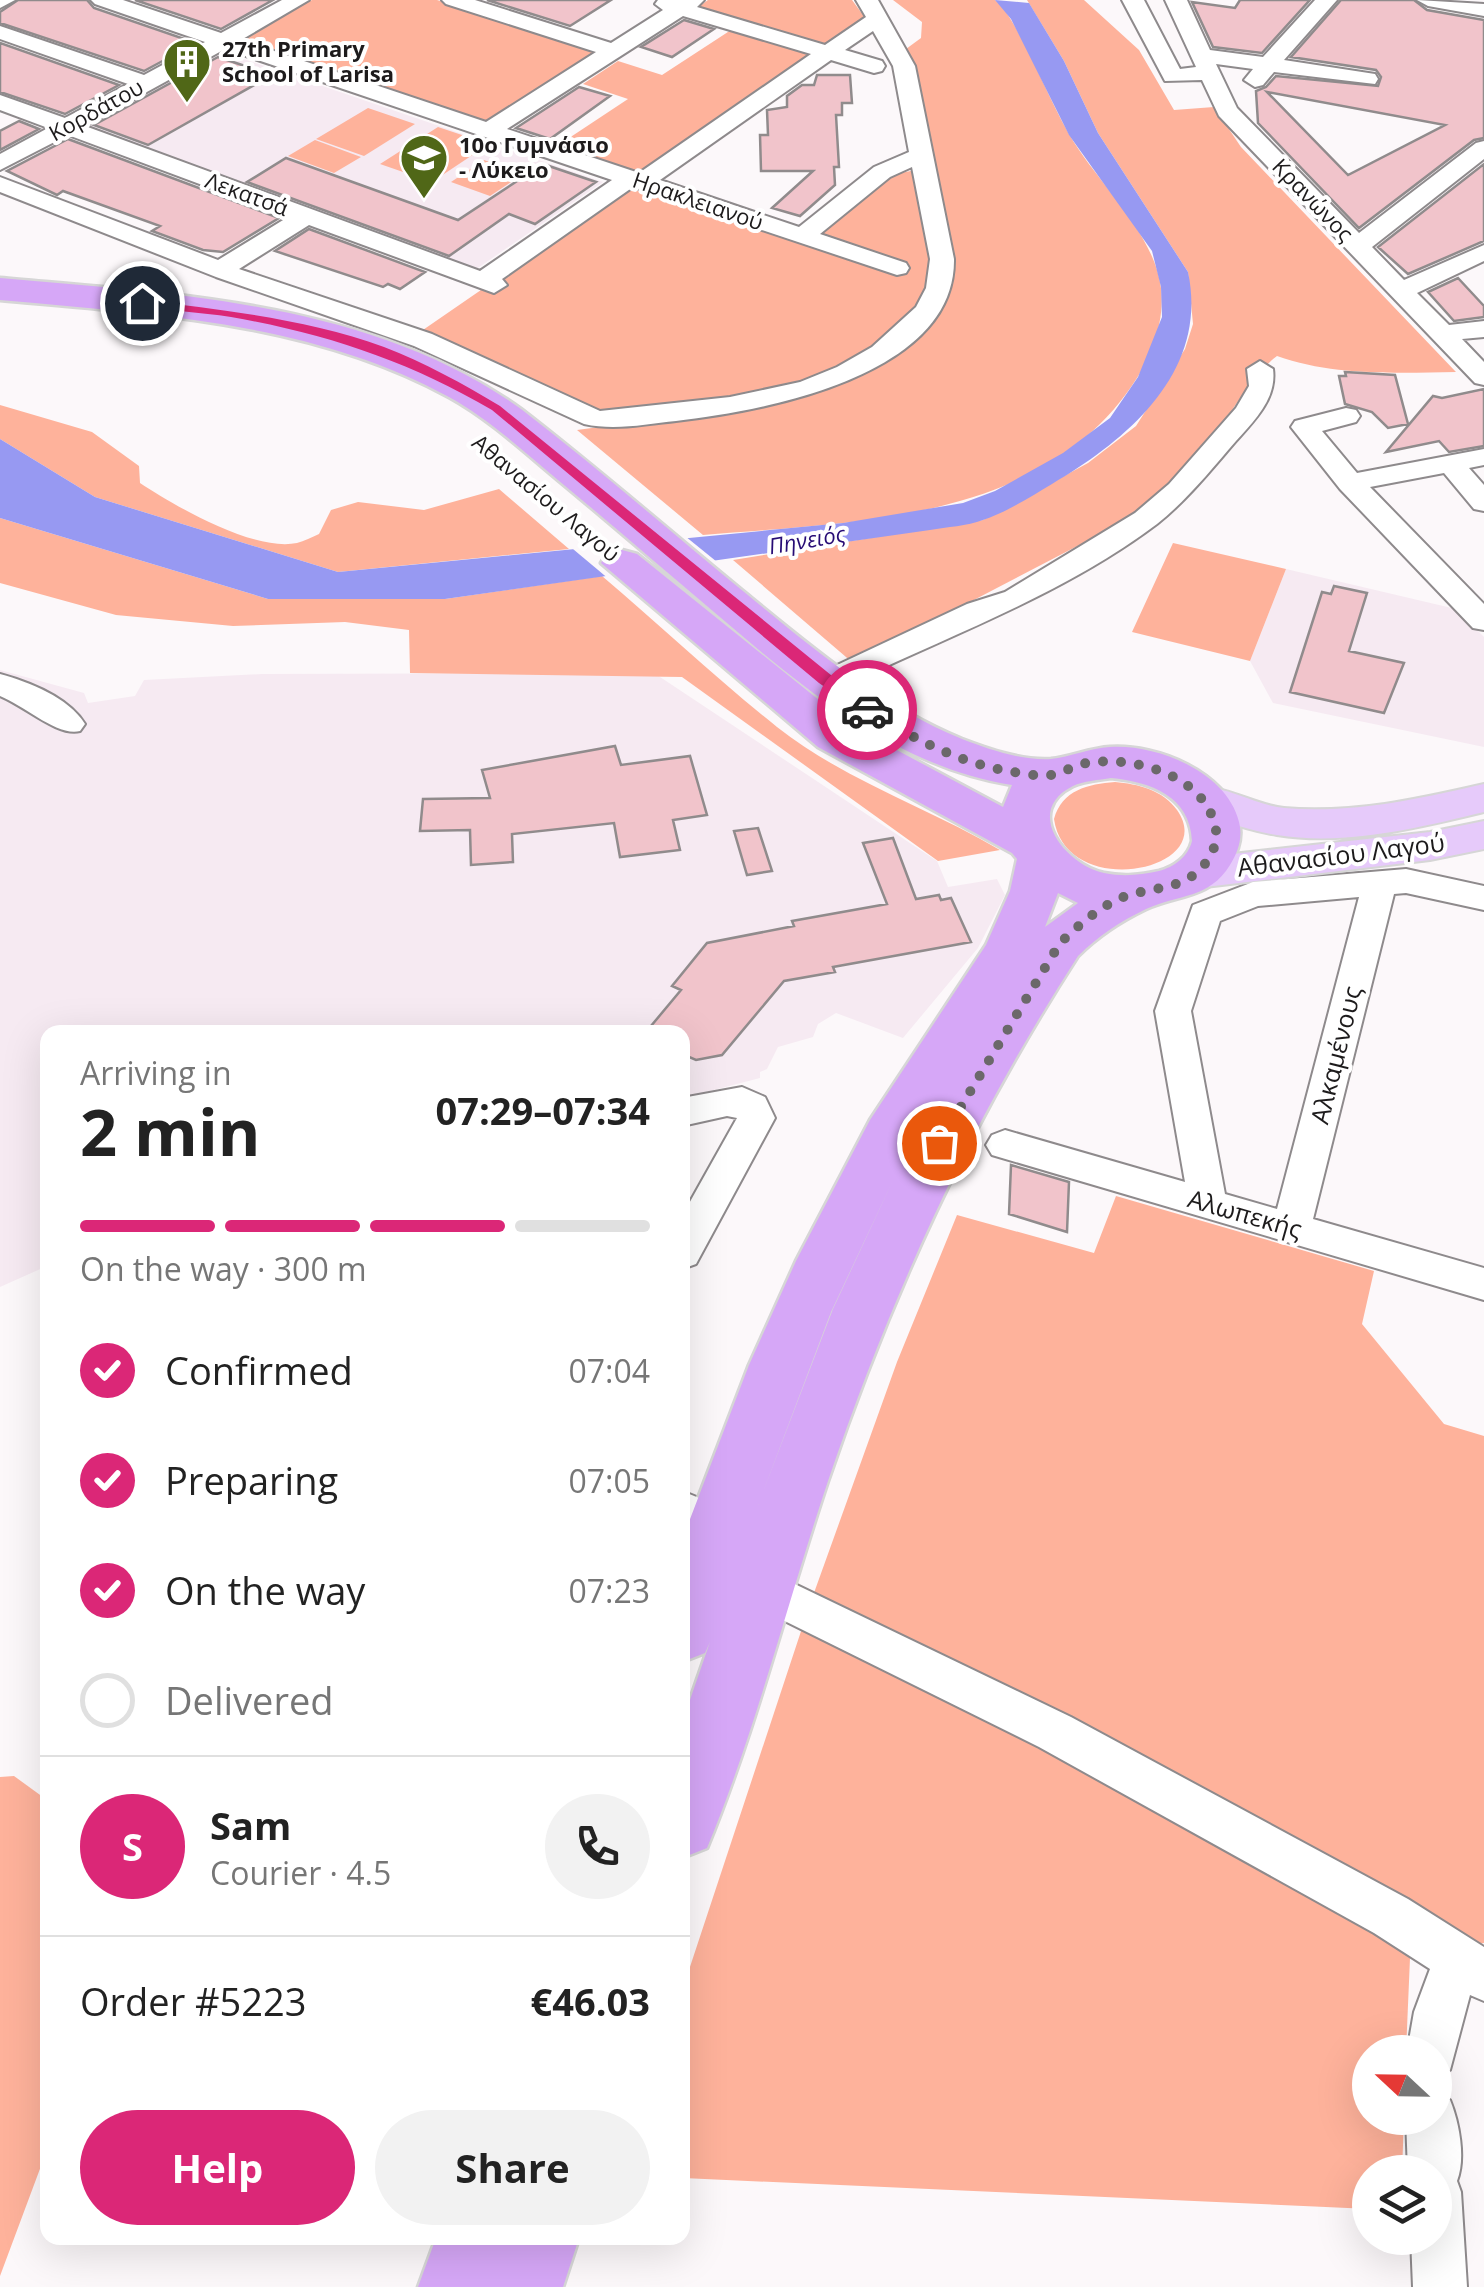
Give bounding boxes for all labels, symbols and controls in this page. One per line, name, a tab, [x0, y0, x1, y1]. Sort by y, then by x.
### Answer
place label: 27th Primary School of Larisa	[222, 33, 394, 88]
building icon: 27th Primary School of Larisa	[161, 36, 213, 104]
street label: Κορδάτου	[43, 71, 148, 147]
place label: 10ο Γυμνάσιο - Λύκειο	[459, 129, 609, 184]
school or university icon: 10ο Γυμνάσιο - Λύκειο	[398, 132, 450, 200]
street label: Κρανώνος	[1267, 151, 1361, 248]
street label: Λεκατσά	[202, 164, 293, 222]
street label: Ηρακλειανού	[629, 164, 768, 236]
pin	[100, 261, 185, 346]
icon: home	[115, 276, 170, 331]
street label: Αθανασίου Λαγού	[467, 427, 627, 568]
water label: Πηνειός	[766, 517, 849, 561]
courier	[817, 660, 917, 760]
icon: car	[840, 683, 895, 738]
street label: Αθανασίου Λαγού	[1235, 824, 1446, 884]
street label: Αλκαμένους	[1301, 982, 1369, 1127]
text: Arriving in	[80, 1051, 232, 1094]
text: 07:29–07:34	[436, 1084, 650, 1136]
text: 2 min	[80, 1087, 260, 1175]
pin	[897, 1101, 982, 1186]
icon: bag	[912, 1116, 967, 1171]
street label: Αλωπεκής	[1184, 1181, 1306, 1246]
text: On the way · 300 m	[80, 1247, 367, 1290]
icon: check	[80, 1343, 135, 1398]
text: Confirmed	[165, 1344, 353, 1396]
text: 07:04	[568, 1349, 650, 1392]
icon: check	[80, 1453, 135, 1508]
text: Preparing	[165, 1454, 338, 1506]
text: 07:05	[568, 1459, 650, 1502]
icon: check	[80, 1563, 135, 1618]
text: On the way	[165, 1564, 365, 1616]
text: 07:23	[568, 1569, 650, 1612]
text: Delivered	[165, 1674, 334, 1726]
button: phone	[545, 1794, 650, 1899]
text: Sam	[210, 1799, 291, 1851]
text: S	[122, 1820, 143, 1872]
text: Courier · 4.5	[210, 1851, 391, 1894]
text: Order #5223	[80, 1975, 307, 2027]
text: €46.03	[531, 1975, 650, 2027]
north arrow	[1352, 2035, 1452, 2135]
map controls	[1352, 2035, 1452, 2255]
button: Help	[80, 2110, 355, 2225]
button: Share	[375, 2110, 650, 2225]
button: layers	[1352, 2155, 1452, 2255]

